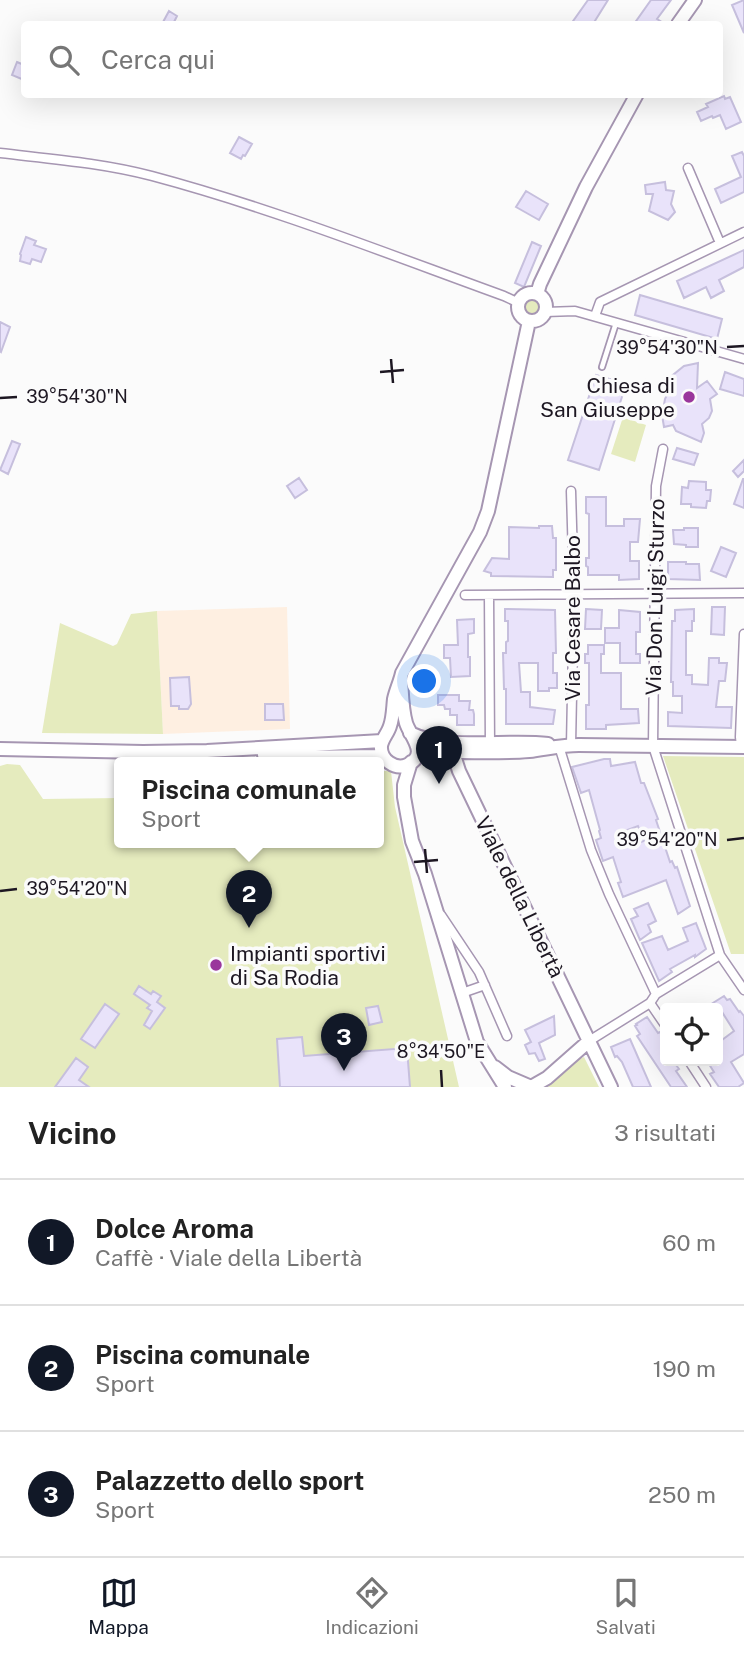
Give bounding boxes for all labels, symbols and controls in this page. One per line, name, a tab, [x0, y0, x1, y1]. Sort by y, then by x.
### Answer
search box	[21, 21, 723, 98]
icon: search	[45, 41, 83, 79]
text: Cerca qui	[101, 44, 215, 75]
text: 39°54'30"N	[616, 337, 718, 358]
place label: Chiesa di San Giuseppe	[540, 373, 675, 422]
text: 39°54'30"N	[26, 386, 128, 407]
marker: Chiesa di San Giuseppe	[681, 389, 697, 405]
street label: Via Don Luigi Sturzo	[641, 498, 669, 696]
street label: Via Cesare Balbo	[560, 535, 585, 701]
your location	[407, 664, 441, 698]
pin: 1	[416, 726, 462, 784]
popup	[114, 757, 384, 848]
text: Piscina comunale	[141, 774, 357, 805]
text: Sport	[141, 805, 201, 832]
street label: Viale della Libertà	[470, 812, 570, 982]
text: 39°54'20"N	[616, 829, 718, 850]
pin: 2	[226, 870, 272, 928]
text: 39°54'20"N	[26, 878, 128, 899]
place label: Impianti sportivi di Sa Rodia	[230, 941, 386, 990]
marker: Impianti sportivi di Sa Rodia	[208, 957, 224, 973]
map controls	[660, 1003, 723, 1066]
button: locate	[660, 1003, 723, 1066]
pin: 3	[321, 1013, 367, 1071]
text: 8°34'50"E	[397, 1041, 485, 1062]
text: Vicino	[28, 1115, 117, 1151]
text: 3 risultati	[614, 1119, 716, 1146]
text: Dolce Aroma	[95, 1213, 254, 1244]
text: 1	[46, 1229, 56, 1256]
text: 60 m	[662, 1229, 716, 1256]
text: Caffè · Viale della Libertà	[95, 1244, 362, 1271]
text: Piscina comunale	[95, 1339, 310, 1370]
text: 2	[44, 1355, 58, 1382]
text: 190 m	[653, 1355, 716, 1382]
text: Sport	[95, 1370, 155, 1397]
text: Palazzetto dello sport	[95, 1465, 364, 1496]
text: 3	[43, 1481, 59, 1508]
text: 250 m	[648, 1481, 716, 1508]
text: Sport	[95, 1496, 155, 1523]
tab: Mappa	[88, 1574, 149, 1638]
tab: Indicazioni	[325, 1574, 419, 1638]
tab: Salvati	[596, 1574, 656, 1638]

